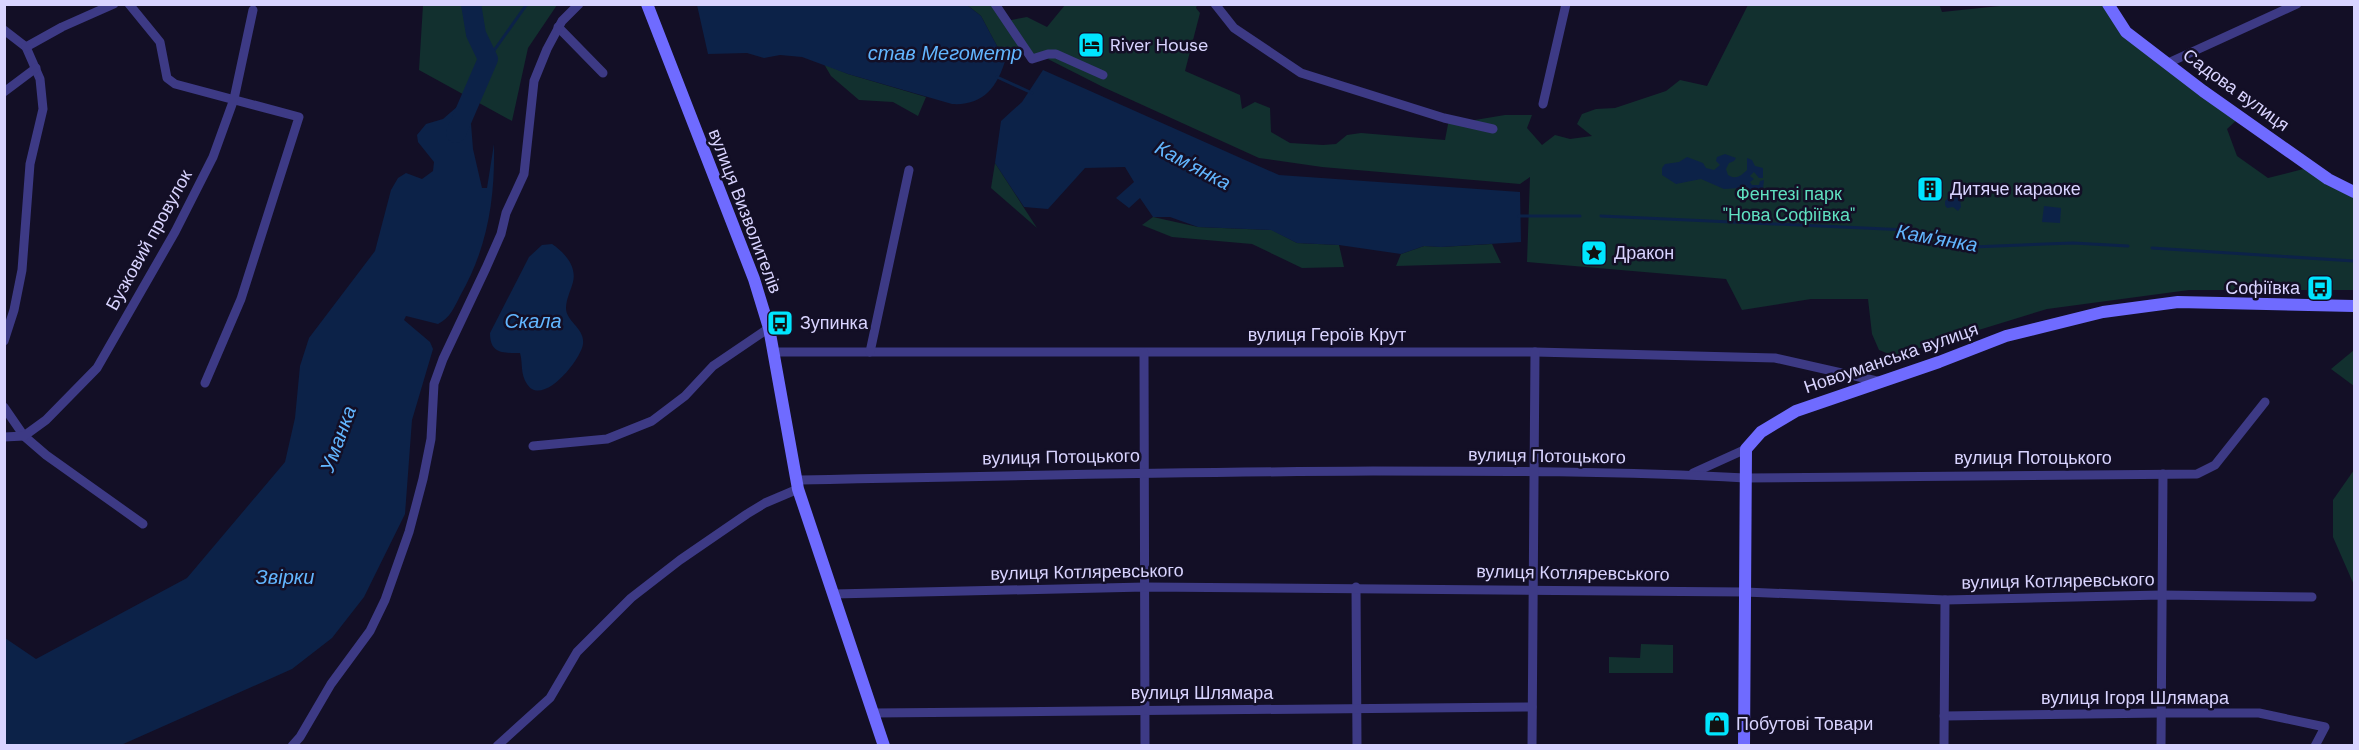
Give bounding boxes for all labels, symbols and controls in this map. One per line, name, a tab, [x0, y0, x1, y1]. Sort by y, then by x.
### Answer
hotel icon: River House	[1076, 30, 1106, 60]
place label: River House	[1110, 33, 1208, 57]
water label: став Мегометр	[868, 40, 1022, 66]
street label: Садова вулиця	[2178, 43, 2294, 137]
street label: вулиця Визволителів	[703, 125, 787, 297]
water label: Кам'янка	[1151, 134, 1235, 196]
street label: Бузковий провулок	[100, 165, 198, 315]
building icon: Дитяче караоке	[1915, 174, 1945, 204]
place label: Дитяче караоке	[1950, 177, 2081, 201]
park label: Фентезі парк "Нова Софіївка"	[1723, 182, 1855, 227]
water label: Кам'янка	[1894, 218, 1980, 258]
place icon: Дракон	[1579, 238, 1609, 268]
place label: Дракон	[1614, 241, 1674, 265]
bus stop icon: Софіївка	[2305, 273, 2335, 303]
place label: Софіївка	[2225, 276, 2301, 300]
water label: Скала	[504, 308, 562, 334]
bus stop icon: Зупинка	[765, 308, 795, 338]
place label: Зупинка	[800, 311, 869, 335]
street label: Новоуманська вулиця	[1801, 317, 1981, 399]
street label: вулиця Героїв Крут	[1248, 323, 1406, 347]
water label: Уманка	[314, 402, 362, 477]
street label: вулиця Потоцького	[1468, 443, 1626, 469]
street label: вулиця Потоцького	[982, 444, 1140, 470]
street label: вулиця Потоцького	[1954, 446, 2112, 470]
street label: вулиця Котляревського	[990, 558, 1184, 586]
street label: вулиця Котляревського	[1476, 559, 1670, 587]
water label: Звірки	[256, 564, 314, 590]
street label: вулиця Котляревського	[1961, 567, 2155, 595]
street label: вулиця Шлямара	[1131, 681, 1274, 705]
street label: вулиця Ігоря Шлямара	[2041, 686, 2230, 710]
shop icon: Побутові Товари	[1702, 709, 1732, 739]
place label: Побутові Товари	[1736, 712, 1873, 736]

